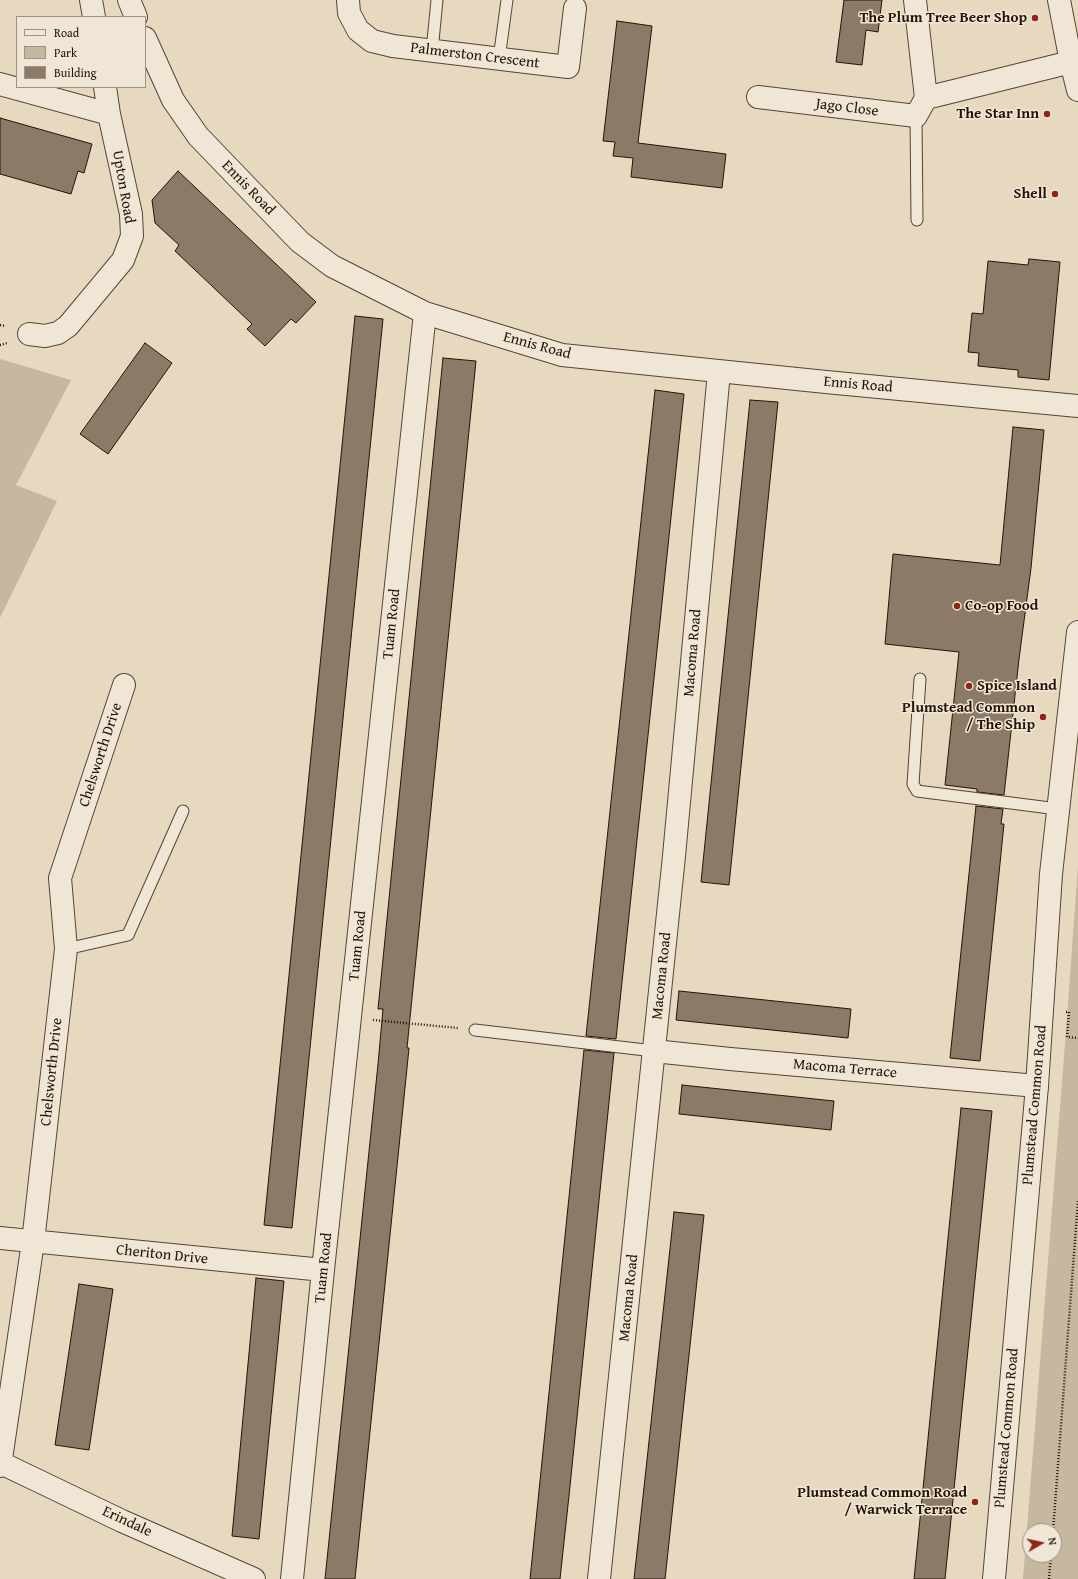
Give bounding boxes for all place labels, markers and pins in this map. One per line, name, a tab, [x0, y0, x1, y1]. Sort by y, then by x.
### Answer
place label: The Plum Tree Beer Shop	[859, 9, 1027, 27]
marker: The Plum Tree Beer Shop	[1030, 13, 1040, 23]
place label: The Star Inn	[956, 105, 1039, 123]
marker: The Star Inn	[1042, 109, 1052, 119]
place label: Shell	[1014, 185, 1047, 203]
marker: Shell	[1050, 189, 1060, 199]
place label: Co-op Food	[965, 597, 1038, 615]
marker: Co-op Food	[952, 601, 962, 611]
place label: Spice Island	[977, 677, 1057, 695]
marker: Spice Island	[964, 681, 974, 691]
place label: Plumstead Common / The Ship	[902, 699, 1035, 734]
marker: Plumstead Common / The Ship	[1038, 712, 1048, 722]
place label: Plumstead Common Road / Warwick Terrace	[797, 1484, 967, 1519]
marker: Plumstead Common Road / Warwick Terrace	[970, 1497, 980, 1507]

